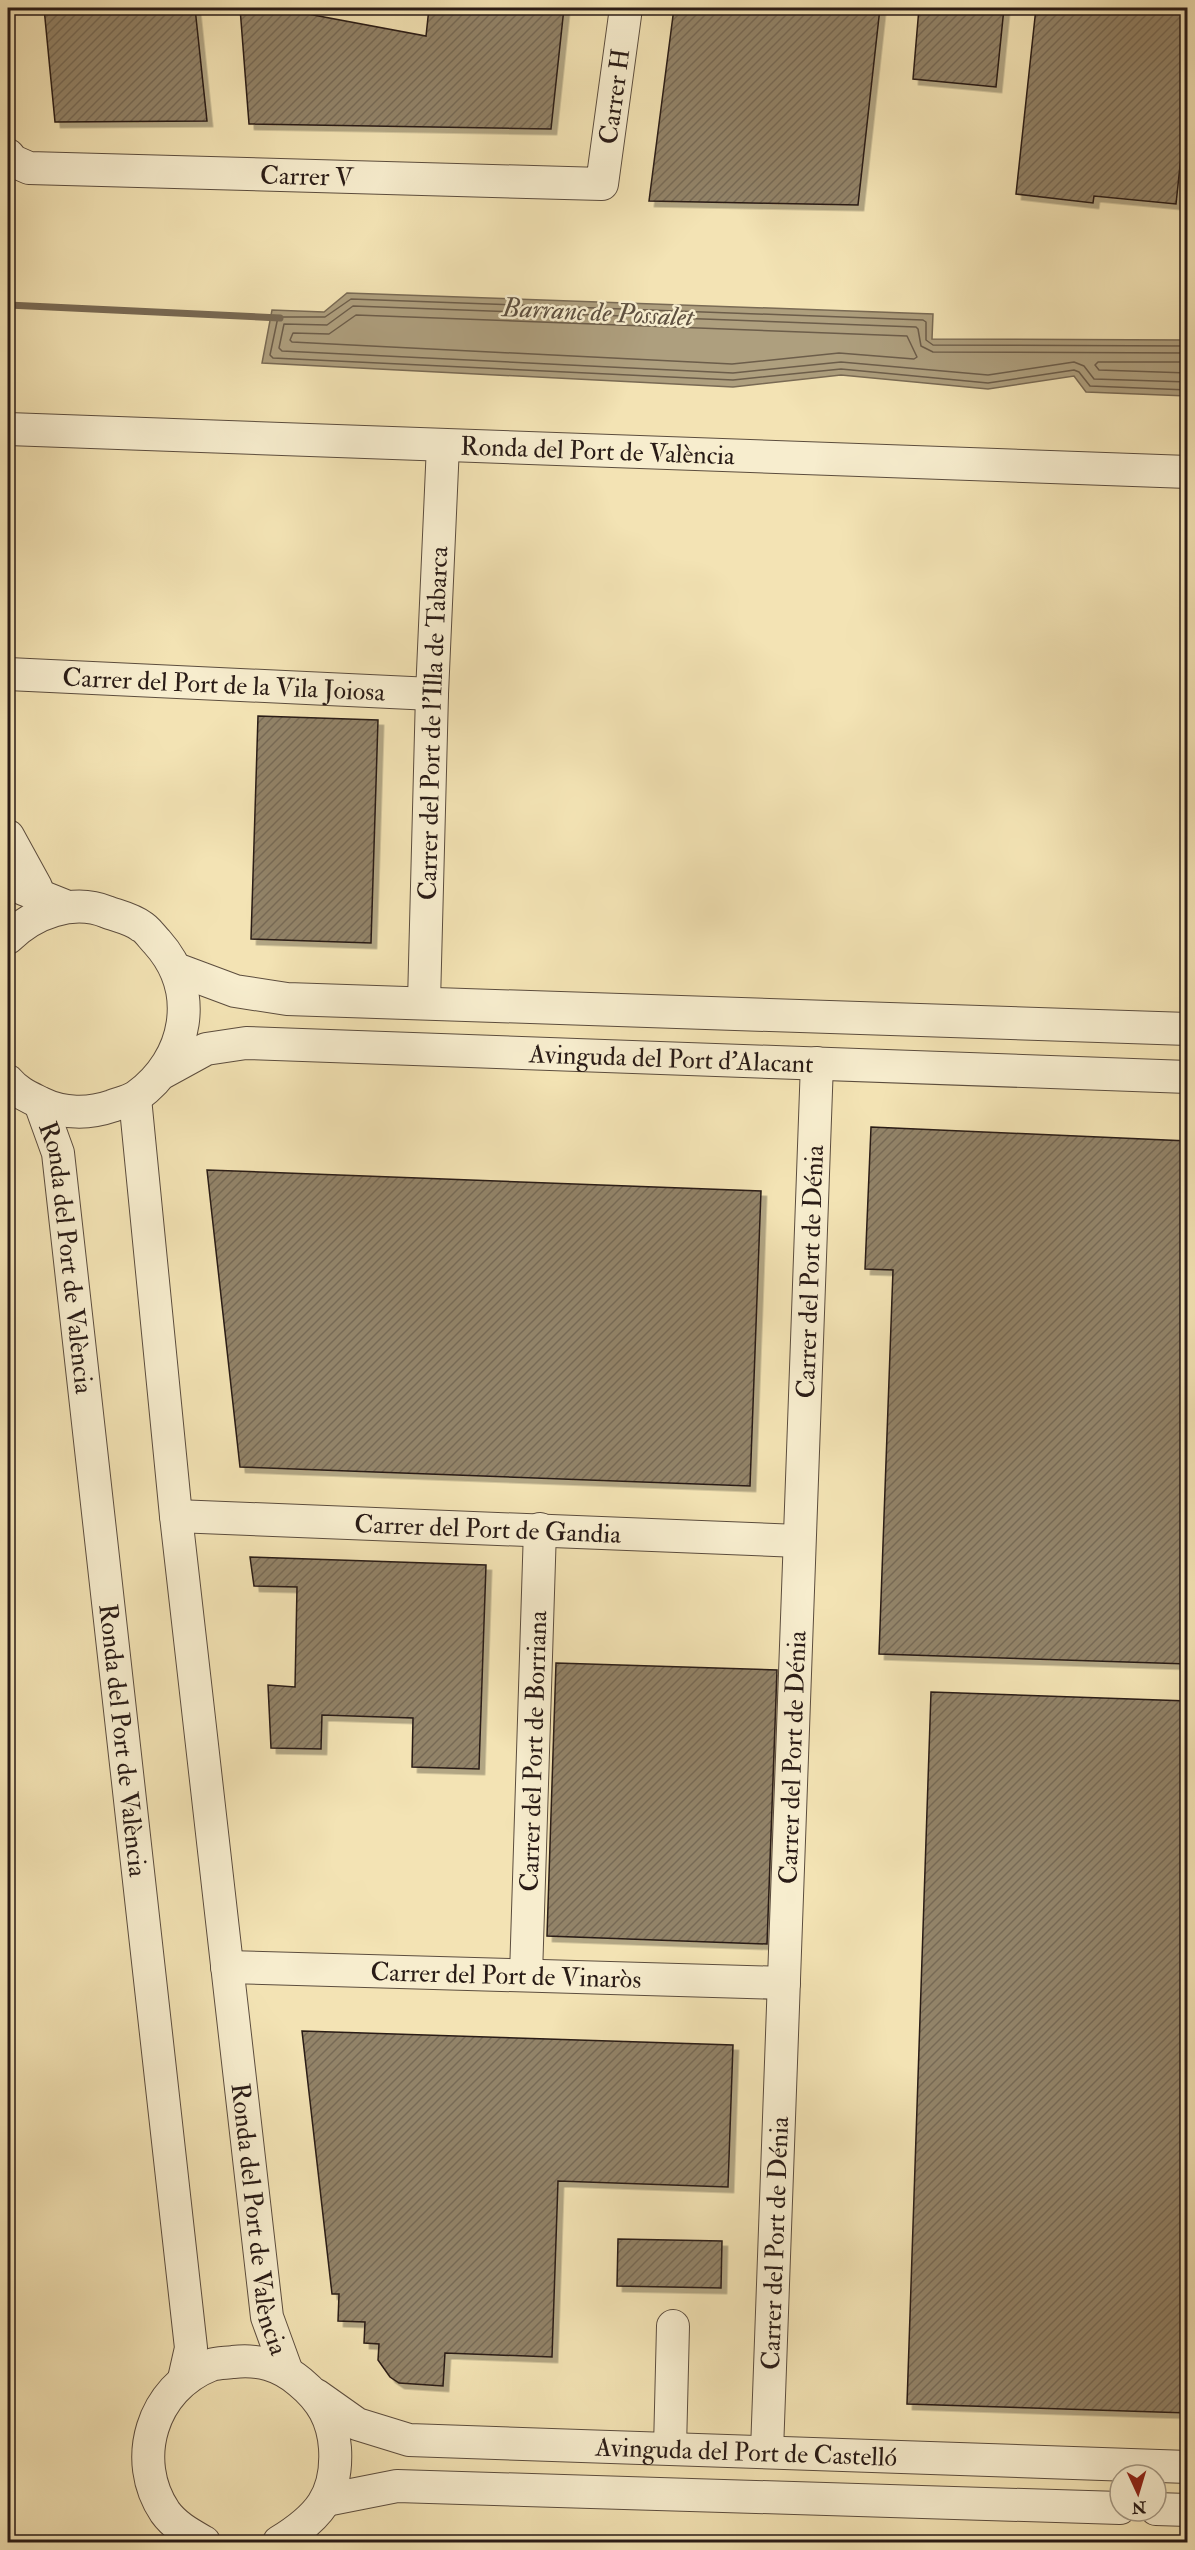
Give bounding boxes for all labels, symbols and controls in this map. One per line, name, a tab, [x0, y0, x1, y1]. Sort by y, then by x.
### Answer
street label: Carrer H	[593, 47, 637, 146]
street label: Carrer V	[260, 159, 355, 194]
water label: Barranc de Possalet	[499, 291, 696, 334]
street label: Ronda del Port de València	[460, 430, 736, 472]
street label: Carrer del Port de l'Illa de Tabarca	[412, 545, 456, 901]
street label: Carrer del Port de la Vila Joiosa	[62, 662, 386, 709]
street label: Avinguda del Port d'Alacant	[528, 1038, 814, 1080]
street label: Ronda del Port de València	[31, 1117, 100, 1396]
street label: Carrer del Port de Dénia	[790, 1144, 831, 1399]
street label: Carrer del Port de Gandia	[354, 1508, 622, 1551]
street label: Ronda del Port de València	[91, 1602, 153, 1879]
street label: Carrer del Port de Borriana	[514, 1610, 554, 1892]
street label: Carrer del Port de Dénia	[772, 1630, 814, 1885]
street label: Carrer del Port de Vinaròs	[370, 1956, 642, 1996]
street label: Ronda del Port de València	[224, 2081, 295, 2360]
street label: Carrer del Port de Dénia	[755, 2116, 796, 2371]
street label: Avinguda del Port de Castelló	[594, 2431, 898, 2474]
north arrow	[1108, 2463, 1168, 2523]
text: N	[1130, 2496, 1148, 2517]

